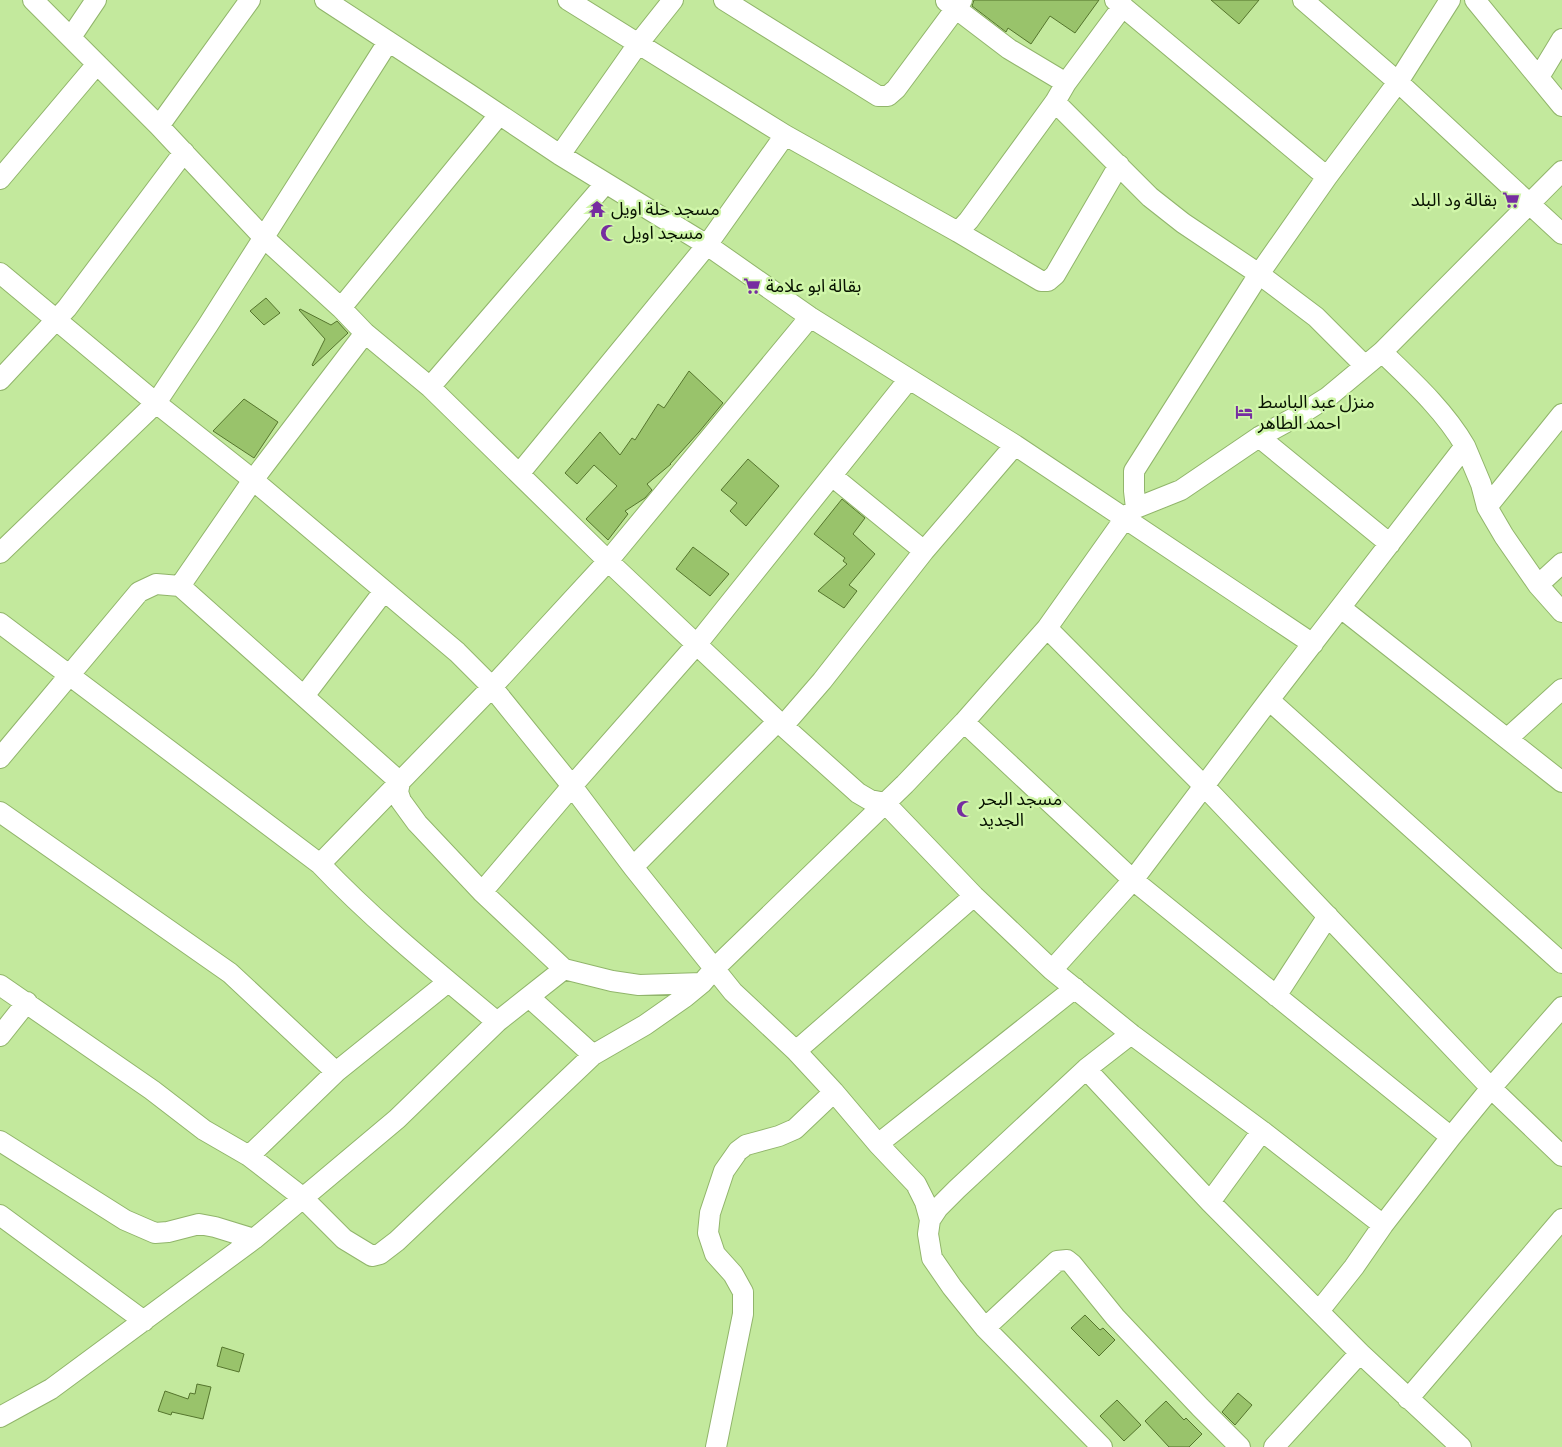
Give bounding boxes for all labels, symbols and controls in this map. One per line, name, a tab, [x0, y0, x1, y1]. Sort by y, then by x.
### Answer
place label: بقالة ود البلد	[1411, 189, 1497, 211]
supermarket icon: بقالة ود البلد	[1501, 190, 1521, 210]
place label: مسجد حلة اويل	[611, 198, 720, 220]
temple icon: مسجد حلة اويل	[587, 199, 607, 219]
place label: مسجد اويل	[623, 222, 703, 244]
mosque icon: مسجد اويل	[599, 223, 619, 243]
place label: بقالة ابو علامة	[766, 275, 861, 297]
supermarket icon: بقالة ابو علامة	[742, 276, 762, 296]
place label: منزل عبد الباسط احمد الطاهر	[1257, 391, 1375, 434]
hotel icon: منزل عبد الباسط احمد الطاهر	[1234, 402, 1254, 422]
place label: مسجد البحر الجديد	[978, 788, 1062, 831]
mosque icon: مسجد البحر الجديد	[955, 799, 975, 819]

